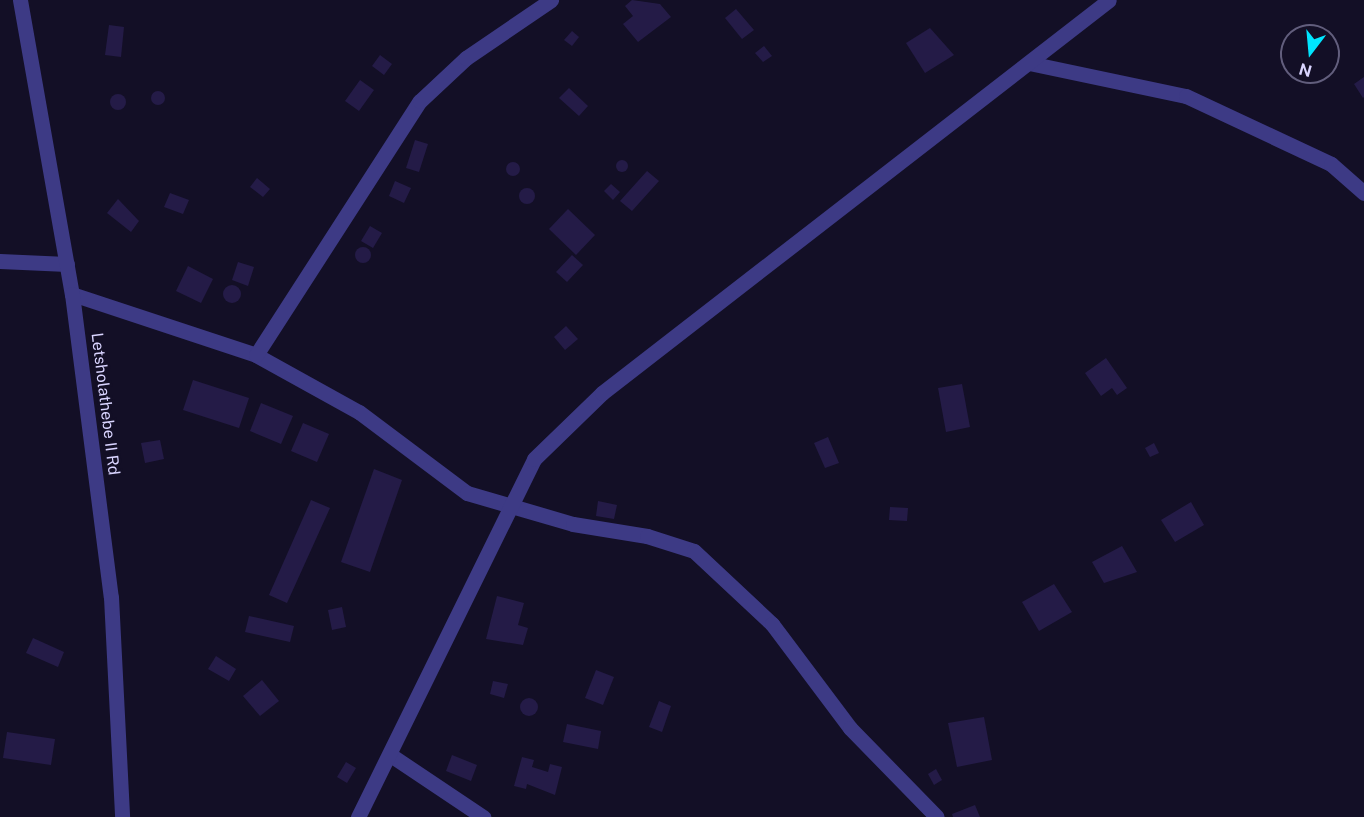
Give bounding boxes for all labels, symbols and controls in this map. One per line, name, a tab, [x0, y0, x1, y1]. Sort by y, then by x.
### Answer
north arrow	[1280, 24, 1340, 84]
text: N	[1297, 59, 1314, 81]
street label: Letsholathebe II Rd	[87, 332, 123, 476]

